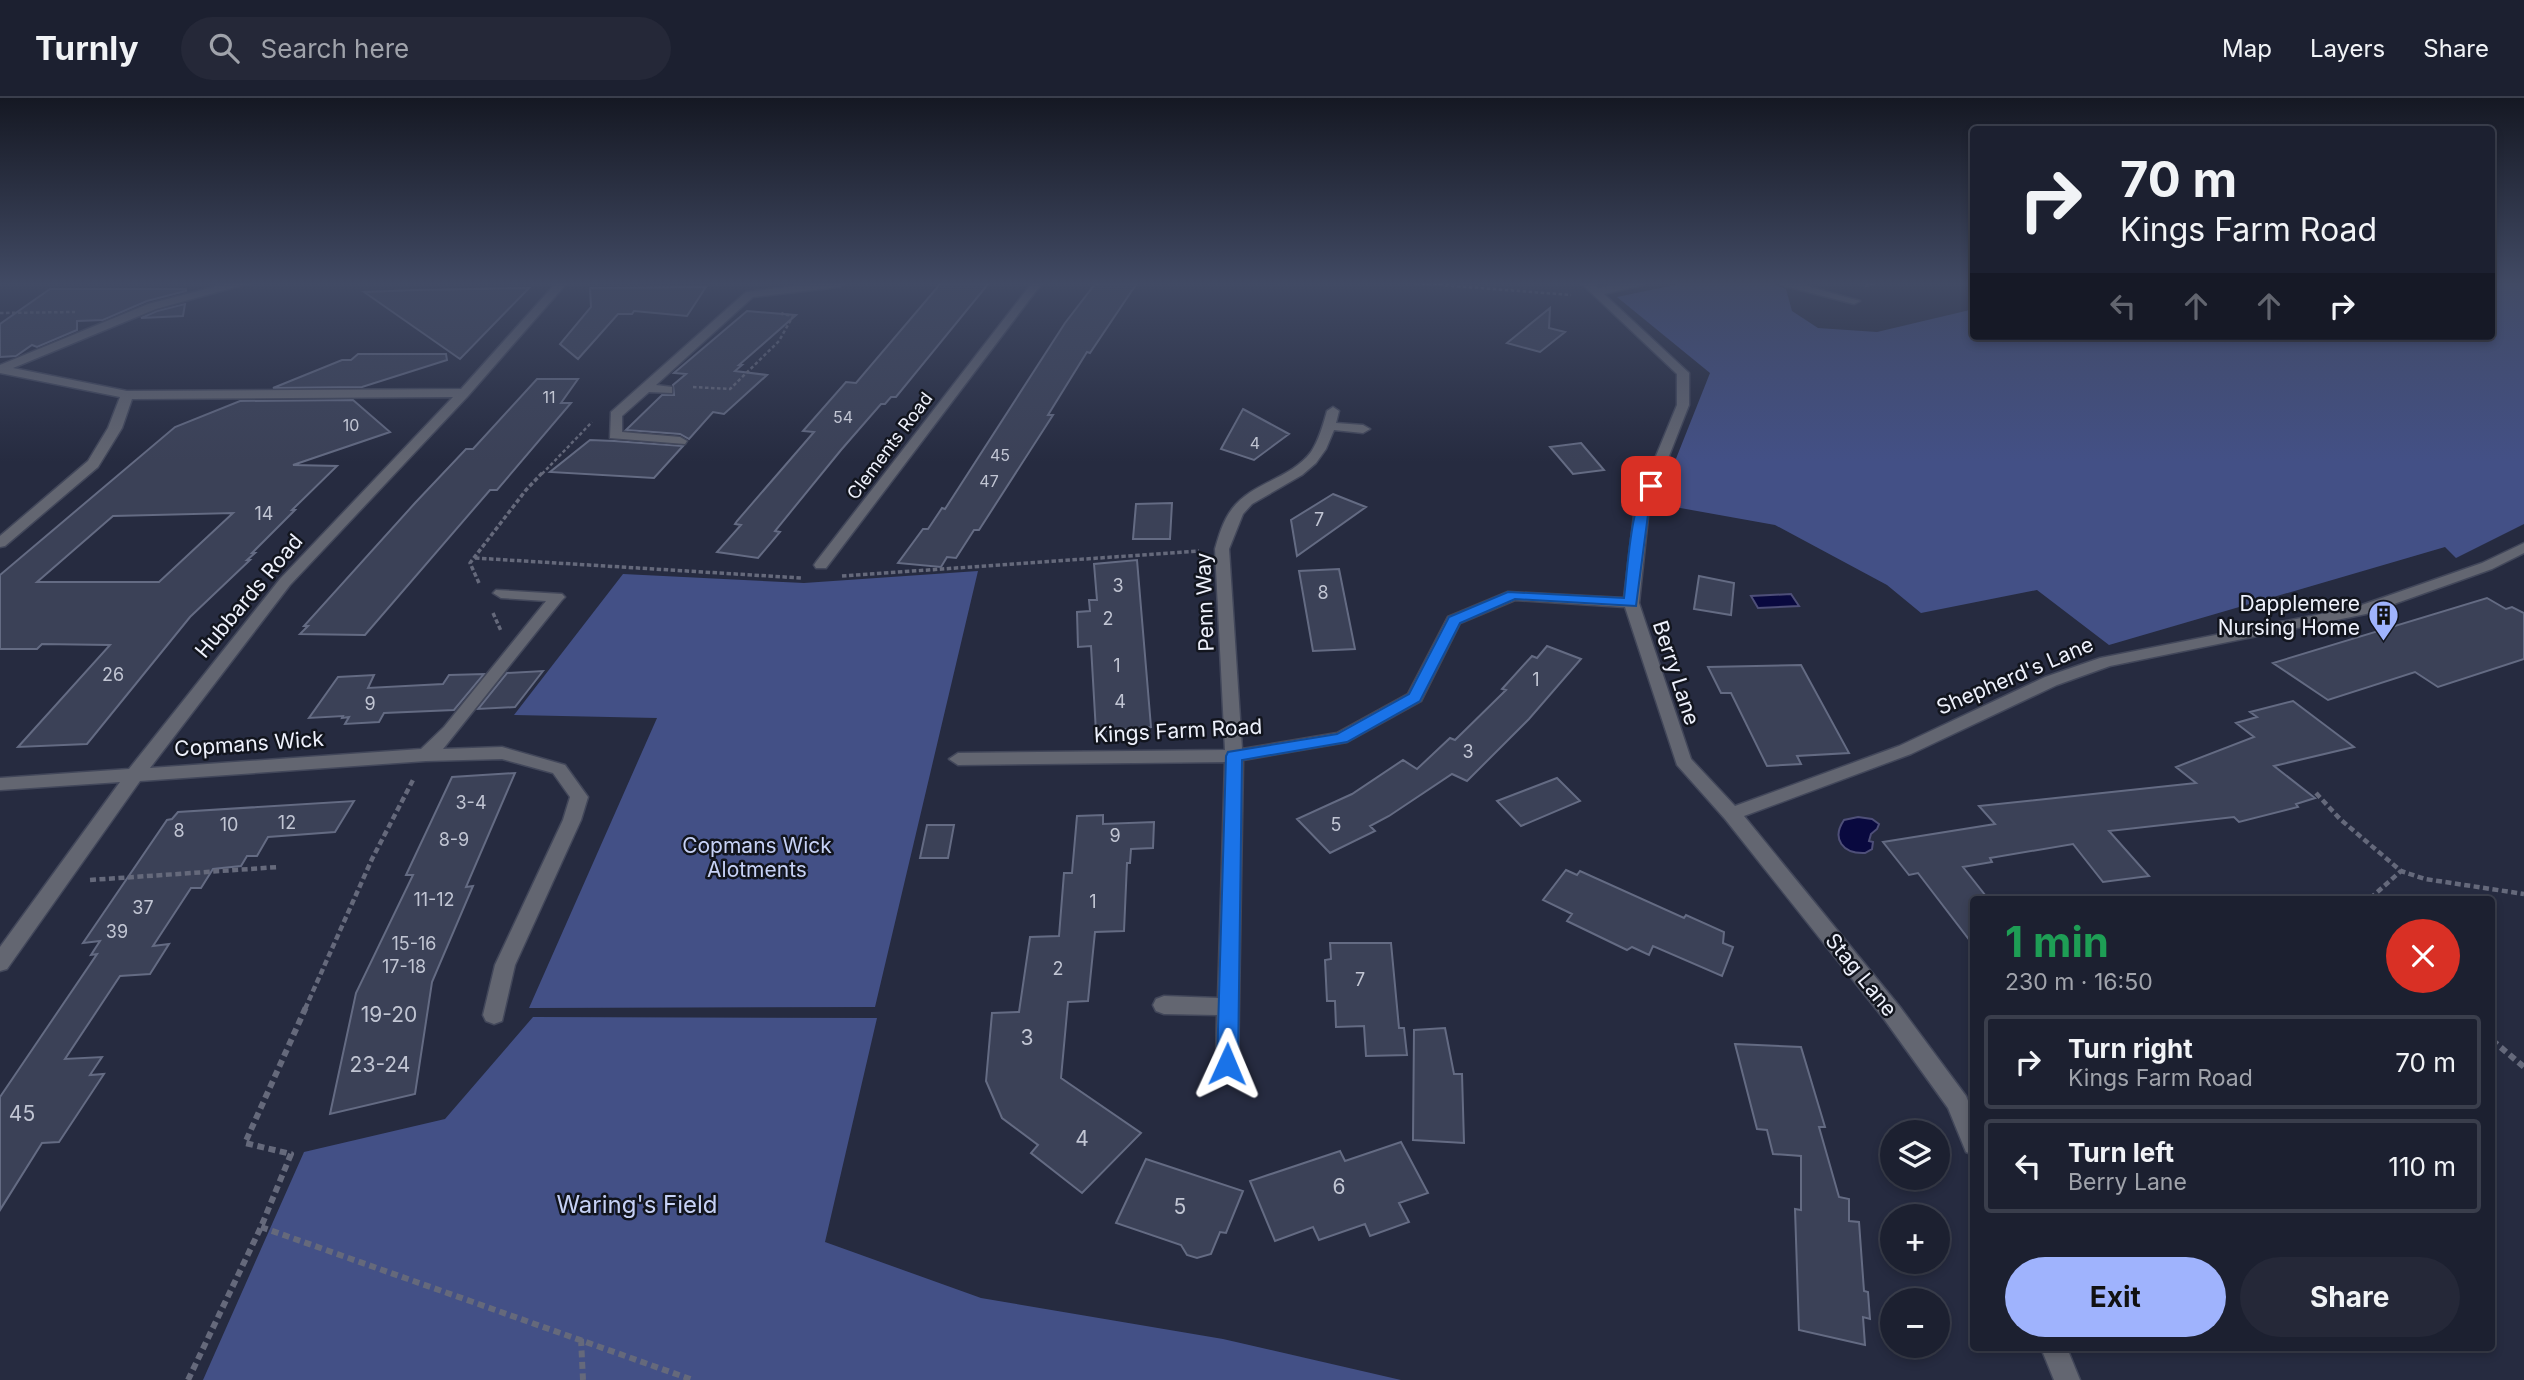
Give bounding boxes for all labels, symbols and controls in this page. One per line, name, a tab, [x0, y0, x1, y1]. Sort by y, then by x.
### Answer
search box	[181, 17, 671, 80]
text: Turnly	[35, 28, 139, 68]
icon: search	[205, 29, 243, 67]
text: Search here	[261, 33, 409, 64]
text: Map	[2222, 34, 2272, 63]
text: Layers	[2310, 34, 2385, 63]
text: Share	[2423, 34, 2489, 63]
text: 70 m	[2120, 150, 2237, 209]
icon: right	[2005, 154, 2096, 245]
text: Kings Farm Road	[2120, 210, 2377, 249]
icon: left	[2104, 287, 2142, 325]
icon: ahead	[2177, 287, 2215, 325]
icon: ahead	[2250, 287, 2288, 325]
icon: right	[2323, 287, 2361, 325]
house number: 11	[542, 387, 556, 407]
street label: Clements Road	[843, 388, 937, 503]
house number: 54	[833, 407, 853, 427]
house number: 10	[343, 415, 359, 435]
house number: 4	[1250, 433, 1260, 453]
house number: 45	[990, 445, 1010, 465]
pin	[1621, 456, 1681, 516]
icon: arrive	[1632, 467, 1670, 505]
house number: 47	[979, 471, 999, 491]
house number: 14	[255, 503, 273, 524]
house number: 7	[1314, 509, 1324, 530]
street label: Hubbards Road	[190, 529, 308, 663]
street label: Penn Way	[1190, 552, 1219, 652]
house number: 3	[1112, 575, 1124, 596]
house number: 8	[1317, 582, 1329, 603]
place label: Dapplemere Nursing Home	[2218, 591, 2360, 640]
building icon: Dapplemere Nursing Home	[2366, 599, 2400, 643]
house number: 2	[1103, 608, 1113, 629]
street label: Berry Lane	[1648, 617, 1705, 728]
street label: Shepherd's Lane	[1933, 631, 2097, 720]
house number: 1	[1113, 655, 1121, 676]
house number: 26	[102, 664, 124, 685]
house number: 1	[1532, 669, 1540, 690]
house number: 4	[1114, 691, 1126, 712]
house number: 9	[364, 693, 376, 714]
street label: Kings Farm Road	[1093, 714, 1263, 747]
street label: Copmans Wick	[173, 726, 325, 761]
house number: 3	[1462, 741, 1474, 762]
house number: 3-4	[455, 792, 487, 813]
house number: 12	[278, 812, 296, 833]
house number: 10	[220, 814, 238, 835]
house number: 5	[1331, 814, 1341, 835]
house number: 8	[173, 820, 185, 841]
house number: 9	[1109, 825, 1121, 846]
house number: 8-9	[439, 829, 469, 850]
park label: Copmans Wick Alotments	[682, 833, 832, 882]
house number: 11-12	[413, 889, 455, 910]
house number: 1	[1089, 891, 1097, 912]
house number: 37	[132, 897, 154, 918]
text: 1 min	[2005, 916, 2109, 967]
button: close	[2386, 919, 2460, 993]
house number: 39	[106, 921, 128, 942]
street label: Stag Lane	[1820, 928, 1902, 1021]
house number: 15-16	[391, 933, 437, 954]
house number: 17-18	[382, 956, 426, 977]
house number: 2	[1053, 958, 1063, 979]
text: 230 m · 16:50	[2005, 968, 2153, 996]
house number: 7	[1355, 969, 1365, 990]
house number: 19-20	[361, 1002, 417, 1027]
house number: 3	[1021, 1025, 1033, 1050]
position arrow	[1190, 1027, 1264, 1101]
text: Turn right	[2068, 1033, 2193, 1064]
icon: right	[2009, 1043, 2047, 1081]
text: 70 m	[2395, 1047, 2456, 1078]
house number: 23-24	[350, 1052, 410, 1077]
text: Kings Farm Road	[2068, 1064, 2253, 1092]
house number: 45	[9, 1101, 35, 1126]
map controls	[1880, 1120, 1950, 1358]
button: layers	[1880, 1120, 1950, 1190]
house number: 4	[1075, 1126, 1089, 1151]
text: Turn left	[2068, 1137, 2174, 1168]
icon: left	[2009, 1147, 2047, 1185]
text: 110 m	[2388, 1151, 2456, 1182]
text: Berry Lane	[2068, 1168, 2187, 1196]
house number: 6	[1332, 1174, 1346, 1199]
park label: Waring's Field	[556, 1190, 718, 1219]
house number: 5	[1174, 1194, 1186, 1219]
button: +	[1880, 1204, 1950, 1274]
button: Exit	[2005, 1257, 2226, 1337]
button: Share	[2240, 1257, 2460, 1337]
button: −	[1880, 1288, 1950, 1358]

